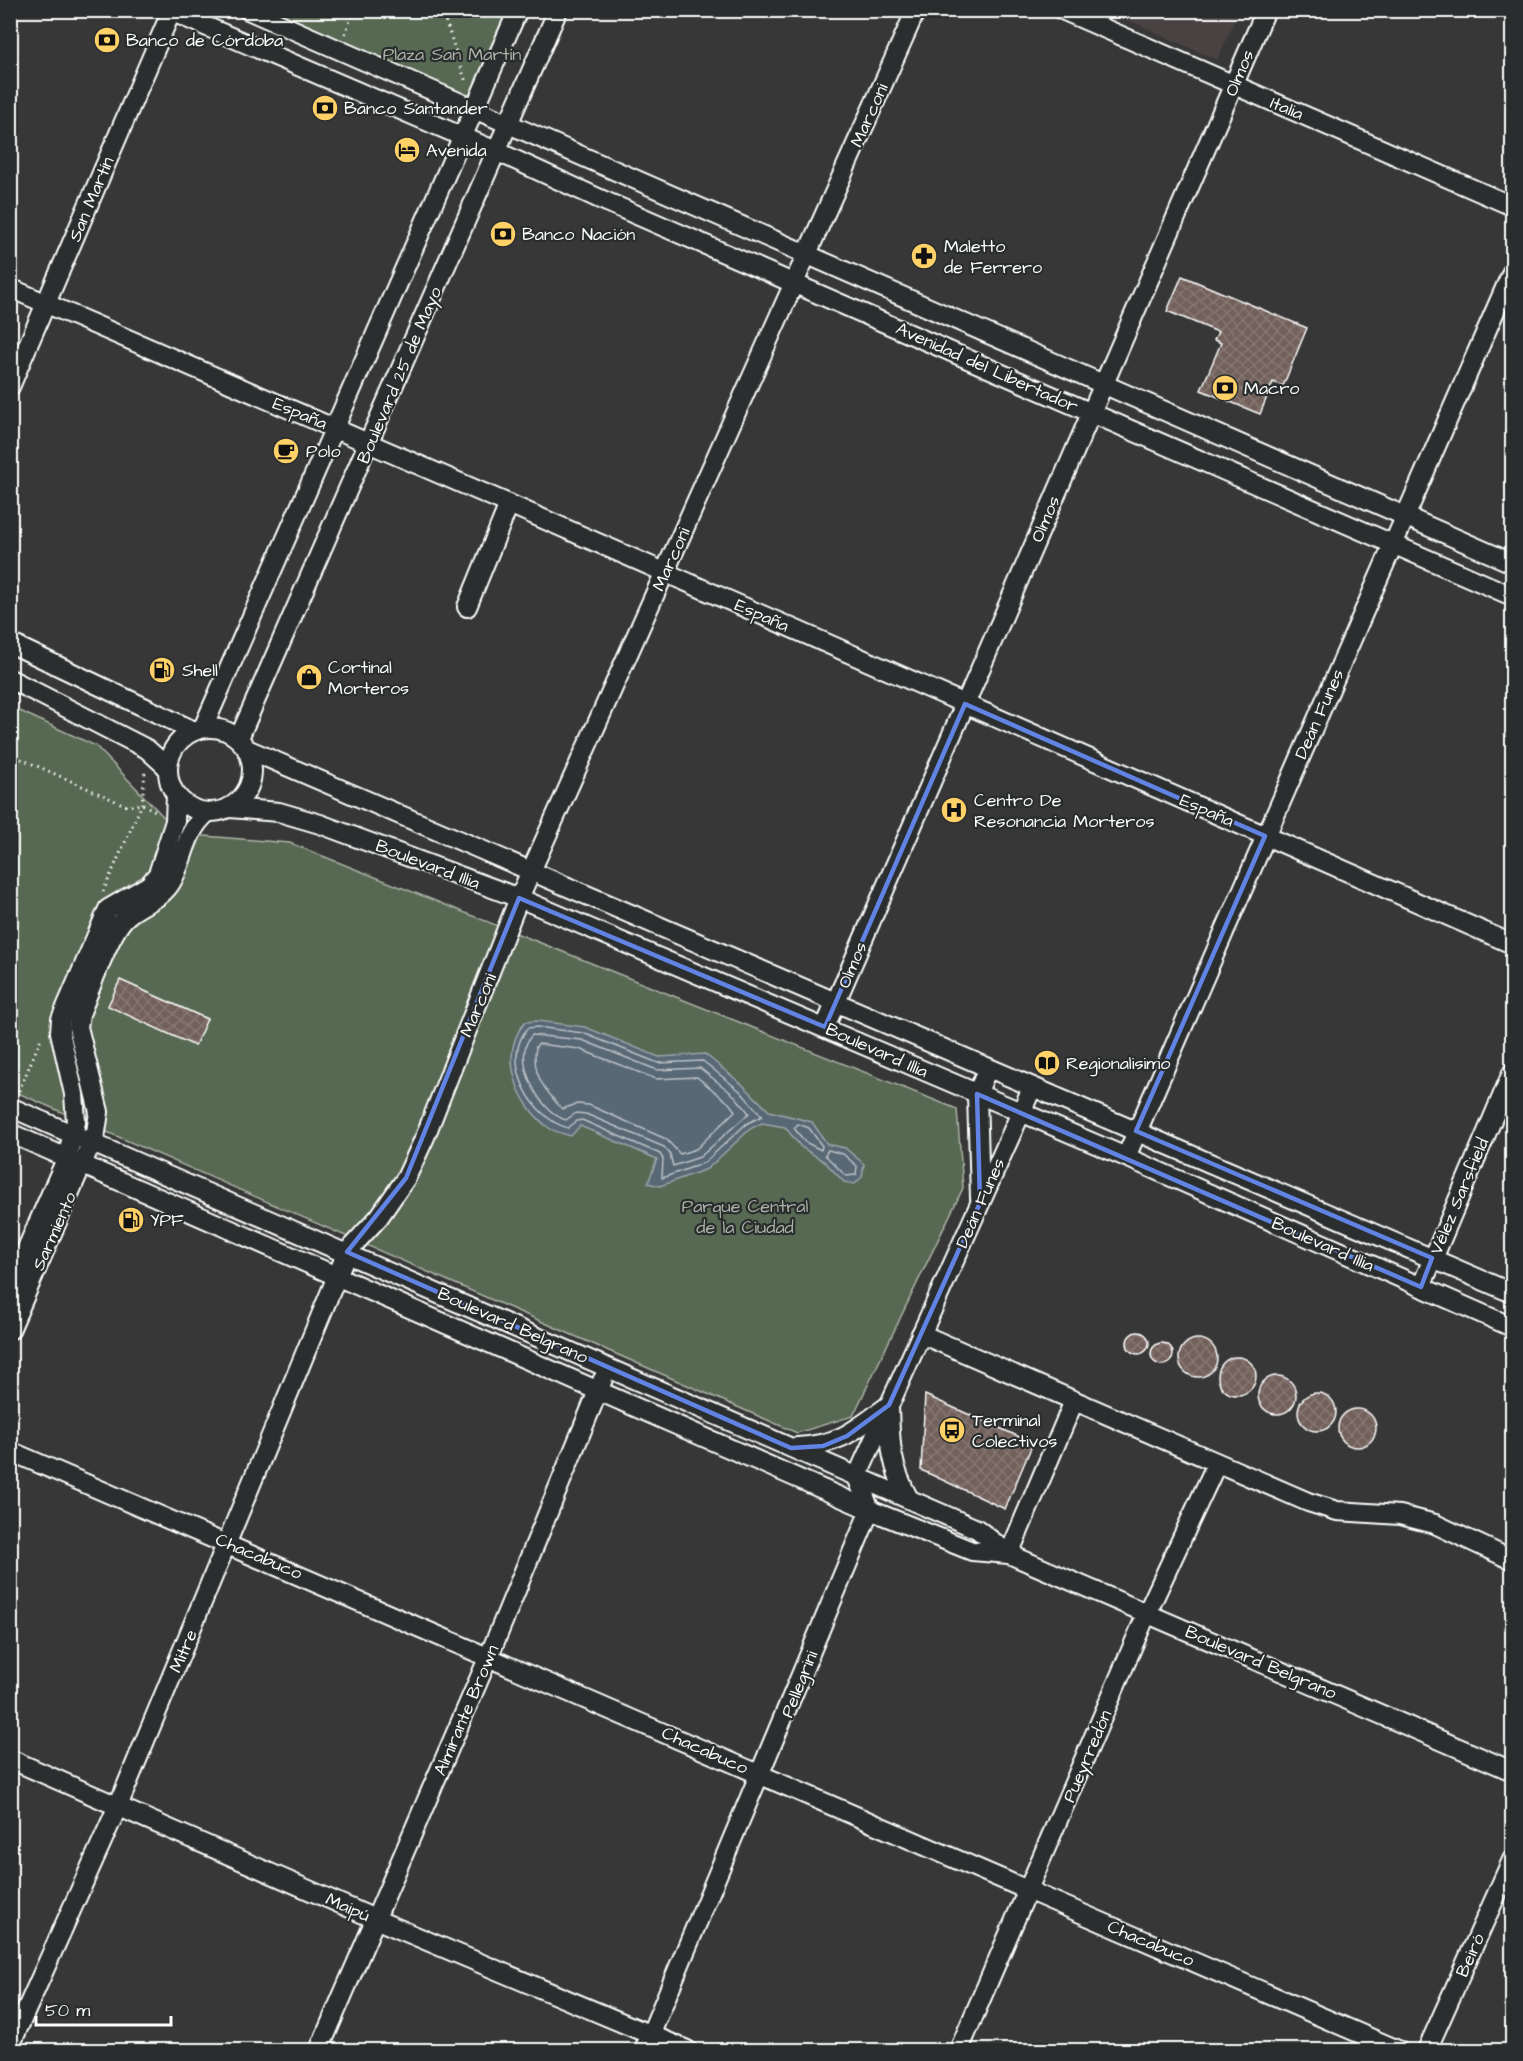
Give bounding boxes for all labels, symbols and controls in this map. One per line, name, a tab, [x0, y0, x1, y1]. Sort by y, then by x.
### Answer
bank icon: Banco de Córdoba	[92, 25, 122, 55]
place label: Banco de Córdoba	[126, 28, 283, 53]
park label: Plaza San Martín	[383, 42, 521, 67]
street label: Olmos	[1219, 46, 1260, 100]
street label: Marconi	[844, 79, 895, 151]
street label: Italia	[1266, 90, 1307, 127]
bank icon: Banco Santander	[310, 93, 340, 123]
place label: Banco Santander	[344, 96, 488, 121]
hotel icon: Avenida	[392, 135, 422, 165]
place label: Avenida	[426, 138, 487, 163]
street label: San Martín	[62, 153, 121, 245]
bank icon: Banco Nación	[488, 219, 518, 249]
place label: Banco Nación	[522, 222, 635, 247]
place label: Maletto de Ferrero	[944, 234, 1042, 280]
pharmacy icon: Maletto de Ferrero	[909, 241, 939, 271]
street label: Boulevard 25 de Mayo	[351, 283, 449, 468]
street label: Avenidad del Libertador	[892, 316, 1082, 419]
bank icon: Macro	[1210, 373, 1240, 403]
place label: Macro	[1244, 376, 1300, 401]
street label: España	[269, 391, 331, 436]
cafe icon: Polo	[271, 436, 301, 466]
place label: Polo	[306, 439, 341, 464]
street label: Olmos	[1025, 492, 1066, 546]
street label: Marconi	[646, 523, 697, 595]
street label: España	[731, 592, 793, 638]
fuel station icon: Shell	[147, 655, 177, 685]
place label: Cortinal Morteros	[328, 655, 409, 701]
place label: Shell	[182, 658, 218, 683]
shop icon: Cortinal Morteros	[294, 662, 324, 692]
street label: Deán Funes	[1288, 665, 1350, 763]
street label: España	[1176, 787, 1238, 833]
place label: Centro De Resonancia Morteros	[974, 788, 1154, 834]
hospital icon: Centro De Resonancia Morteros	[939, 795, 969, 825]
street label: Boulevard Illia	[372, 833, 484, 896]
street label: Olmos	[832, 938, 873, 992]
street label: Marconi	[454, 969, 503, 1041]
street label: Boulevard Illia	[822, 1017, 932, 1084]
library icon: Regionalisimo	[1032, 1048, 1062, 1078]
place label: Regionalisimo	[1066, 1051, 1170, 1077]
street label: Vélez Sarsfield	[1424, 1134, 1495, 1258]
street label: Deán Funes	[949, 1154, 1011, 1252]
street label: Sarmiento	[26, 1188, 83, 1274]
park label: Parque Central de la Ciudad	[682, 1194, 808, 1240]
fuel station icon: YPF	[116, 1205, 146, 1235]
place label: YPF	[150, 1208, 184, 1233]
street label: Boulevard Illia	[1268, 1211, 1378, 1278]
street label: Boulevard Belgrano	[433, 1281, 592, 1371]
place label: Terminal Colectivos	[972, 1408, 1057, 1454]
bus stop icon: Terminal Colectivos	[937, 1415, 967, 1445]
street label: Chacabuco	[212, 1527, 306, 1586]
street label: Boulevard Belgrano	[1181, 1619, 1340, 1707]
street label: Mitre	[163, 1626, 204, 1677]
street label: Almirante Brown	[428, 1641, 505, 1779]
street label: Pellegrini	[775, 1647, 825, 1722]
street label: Pueyrredón	[1057, 1706, 1119, 1807]
street label: Chacabuco	[658, 1720, 752, 1781]
street label: Maipú	[322, 1887, 374, 1928]
street label: Chacabuco	[1104, 1914, 1198, 1973]
street label: Beiró	[1450, 1929, 1491, 1981]
scale bar	[36, 1989, 171, 2027]
text: 50 m	[45, 1998, 90, 2023]

